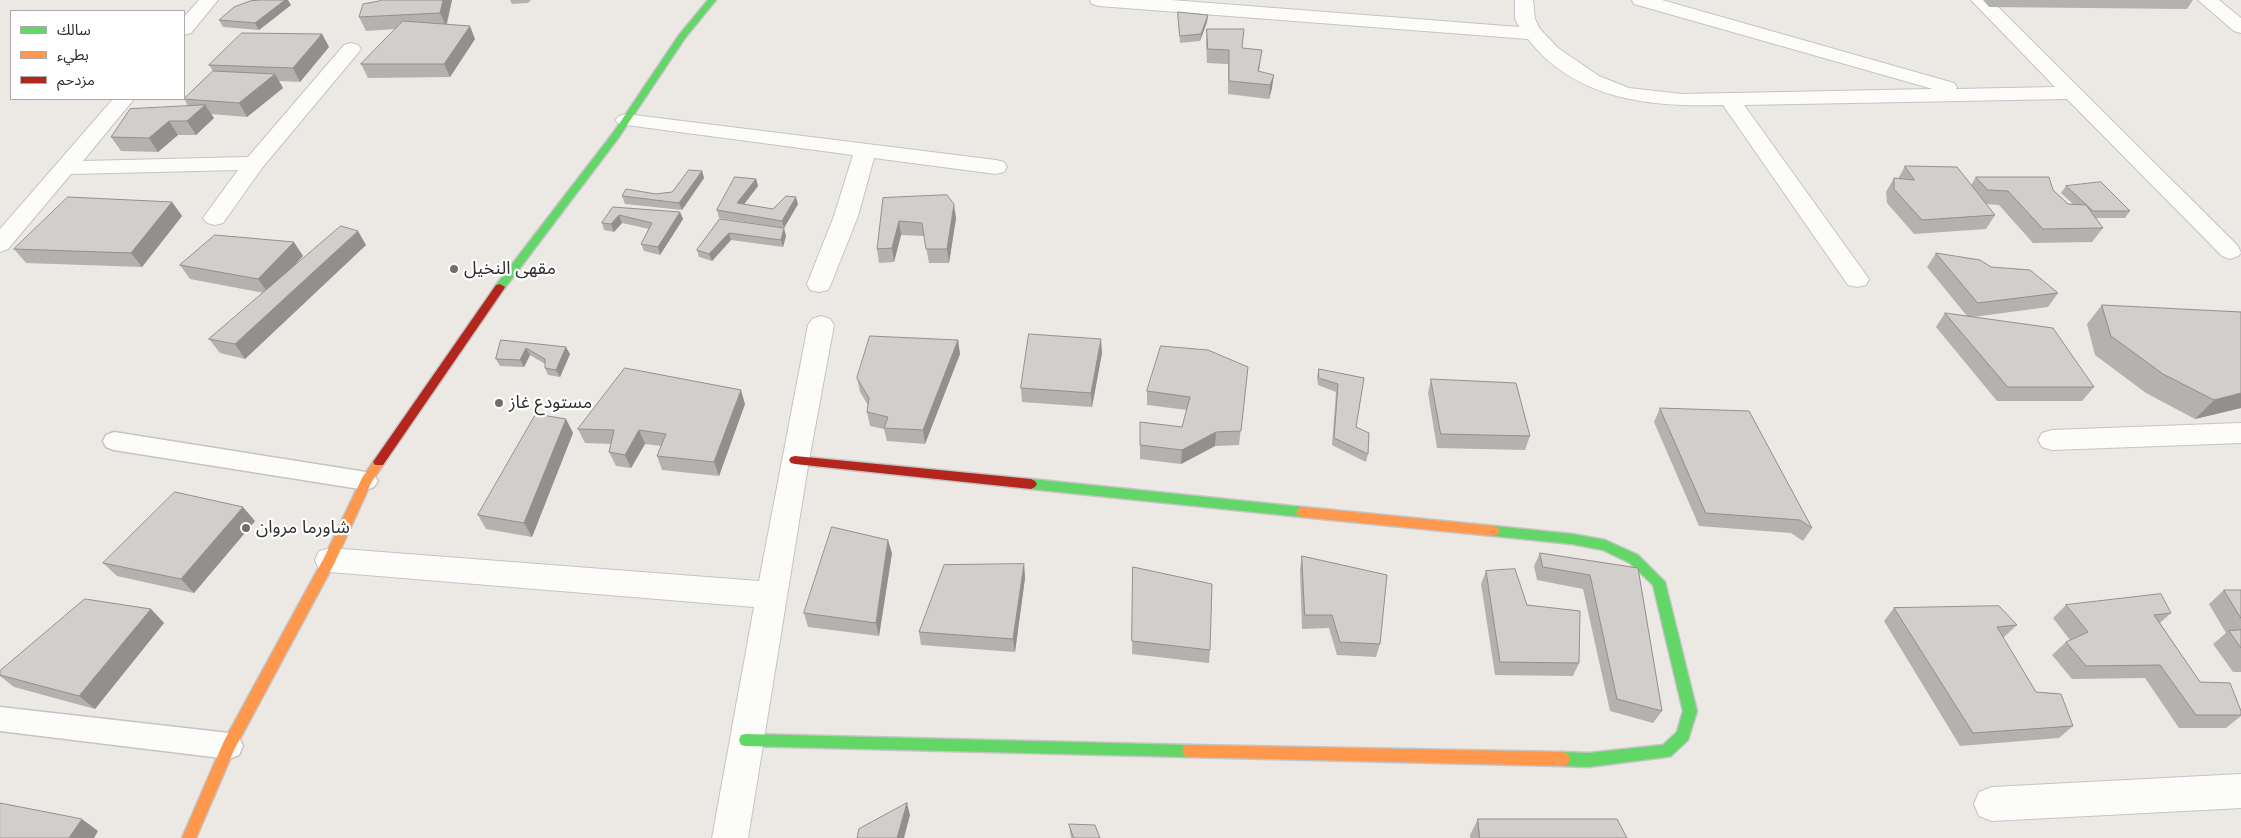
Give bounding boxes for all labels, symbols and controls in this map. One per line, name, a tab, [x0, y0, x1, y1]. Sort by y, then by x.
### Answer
legend	[10, 10, 185, 100]
text: سالك	[57, 19, 91, 39]
text: بطيء	[57, 44, 89, 64]
text: مزدحم	[57, 69, 95, 89]
place label: مقهى النخيل	[464, 258, 556, 280]
marker: مقهى النخيل	[448, 263, 460, 275]
place label: مستودع غاز	[509, 392, 592, 414]
marker: مستودع غاز	[493, 397, 505, 409]
place label: شاورما مروان	[256, 517, 350, 539]
marker: شاورما مروان	[240, 522, 252, 534]

